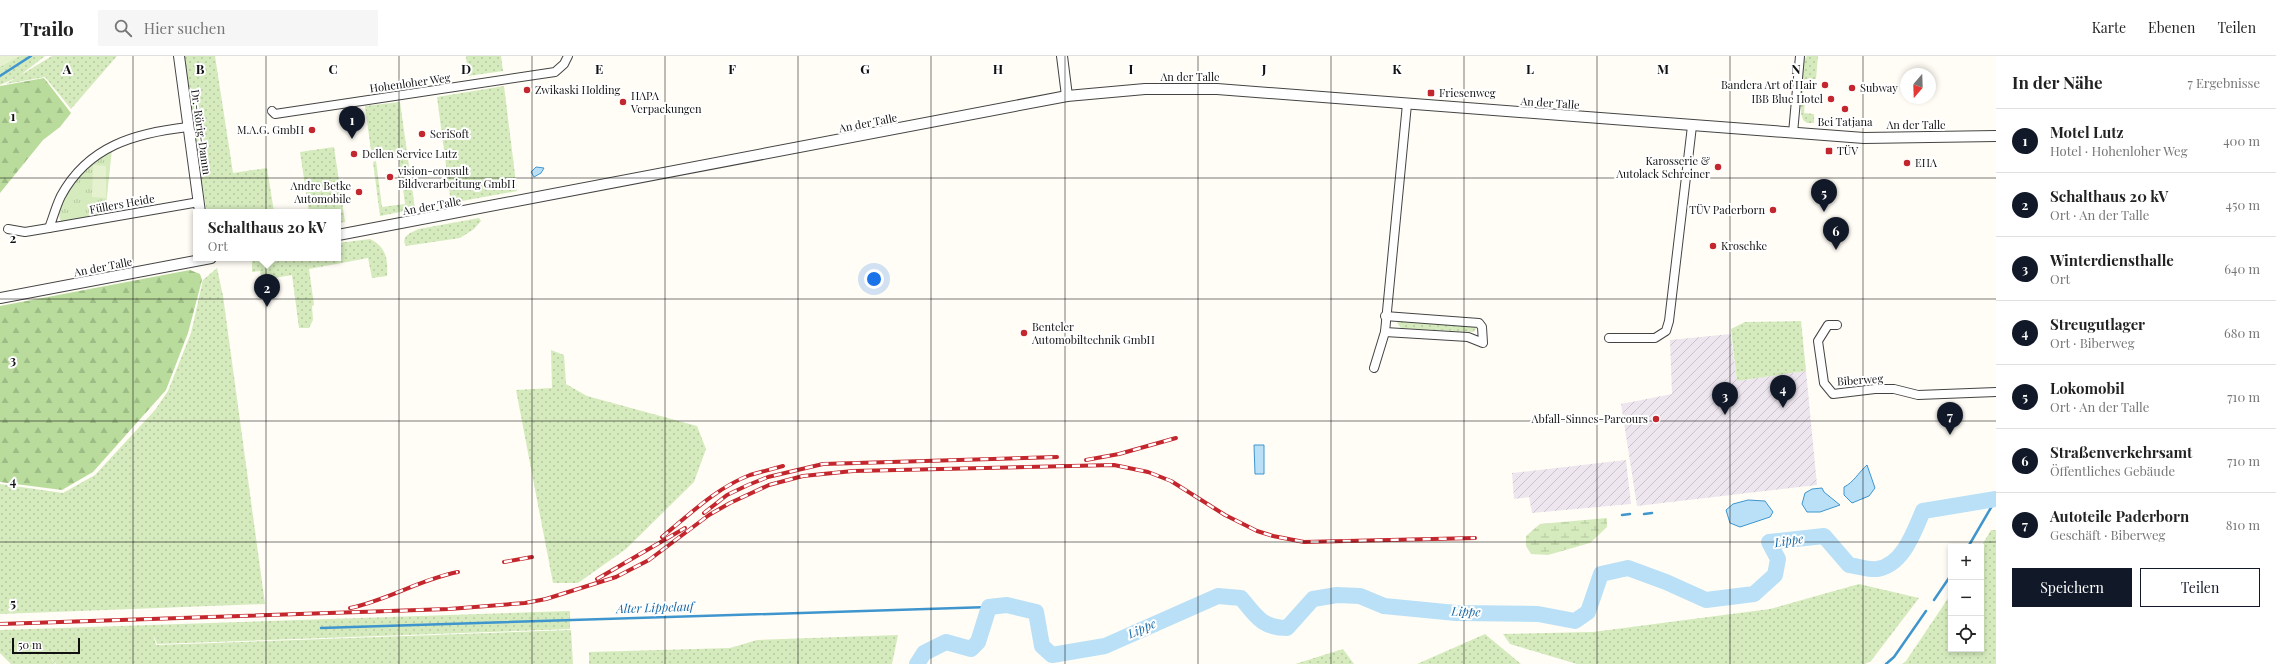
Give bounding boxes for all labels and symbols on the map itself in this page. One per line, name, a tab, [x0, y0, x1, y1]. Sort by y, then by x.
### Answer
text: A	[62, 60, 72, 77]
text: B	[196, 60, 205, 77]
text: C	[328, 60, 338, 77]
text: D	[461, 60, 471, 77]
text: E	[595, 60, 603, 77]
text: F	[728, 60, 736, 77]
text: G	[860, 60, 870, 77]
text: H	[993, 60, 1003, 77]
text: I	[1129, 60, 1134, 77]
text: J	[1261, 60, 1267, 77]
text: K	[1392, 60, 1402, 77]
text: L	[1526, 60, 1534, 77]
text: M	[1657, 60, 1669, 77]
text: N	[1791, 60, 1801, 77]
north arrow	[1900, 68, 1936, 104]
street label: Hohenloher Weg	[369, 69, 451, 96]
street label: An der Talle	[1159, 69, 1220, 84]
place label: Bandera Art of Hair	[1721, 77, 1817, 92]
marker: Bandera Art of Hair	[1820, 80, 1830, 90]
place label: Subway	[1860, 80, 1898, 95]
place label: Zwikaski Holding	[535, 82, 621, 97]
marker: Subway	[1847, 83, 1857, 93]
marker: Zwikaski Holding	[522, 85, 532, 95]
place label: Friesenweg	[1439, 85, 1496, 100]
street label: Dr.-Rörig-Damm	[188, 88, 215, 176]
place label: HAPA Verpackungen	[630, 88, 702, 116]
marker: Friesenweg	[1426, 88, 1436, 98]
place label: IBB Blue Hotel	[1752, 91, 1823, 106]
street label: An der Talle	[1519, 93, 1581, 112]
marker: IBB Blue Hotel	[1826, 94, 1836, 104]
marker: HAPA Verpackungen	[618, 97, 628, 107]
marker: Bei Tatjana	[1840, 104, 1850, 114]
pin: 1	[339, 106, 365, 139]
text: 1	[11, 107, 16, 124]
street label: An der Talle	[836, 109, 899, 136]
place label: Bei Tatjana	[1817, 114, 1873, 129]
street label: An der Talle	[1885, 117, 1946, 132]
place label: M.A.G. GmbH	[237, 122, 304, 137]
marker: M.A.G. GmbH	[307, 125, 317, 135]
place label: SeriSoft	[430, 126, 469, 141]
marker: SeriSoft	[417, 129, 427, 139]
place label: TÜV	[1837, 143, 1858, 158]
place label: Dellen Service Lutz	[362, 146, 457, 161]
marker: TÜV	[1824, 146, 1834, 156]
marker: Dellen Service Lutz	[349, 149, 359, 159]
place label: Karosserie & Autolack Schreiner	[1615, 153, 1710, 181]
place label: EHA	[1915, 155, 1937, 170]
marker: EHA	[1902, 158, 1912, 168]
marker: Karosserie & Autolack Schreiner	[1713, 162, 1723, 172]
place label: vision-consult Bildverarbeitung GmbH	[397, 163, 515, 191]
marker: vision-consult Bildverarbeitung GmbH	[385, 172, 395, 182]
place label: Andre Betke Automobile	[290, 178, 351, 206]
pin: 5	[1811, 179, 1837, 212]
marker: Andre Betke Automobile	[354, 187, 364, 197]
street label: Füllers Heide	[88, 190, 156, 217]
street label: An der Talle	[400, 193, 463, 218]
place label: TÜV Paderborn	[1689, 202, 1765, 217]
marker: TÜV Paderborn	[1768, 205, 1778, 215]
pin: 6	[1823, 217, 1849, 250]
text: 2	[10, 229, 17, 246]
place label: Kroschke	[1721, 238, 1767, 253]
marker: Kroschke	[1708, 241, 1718, 251]
street label: An der Talle	[71, 253, 134, 280]
your location	[864, 269, 884, 289]
pin: 2	[254, 274, 280, 307]
place label: Benteler Automobiltechnik GmbH	[1031, 319, 1155, 347]
marker: Benteler Automobiltechnik GmbH	[1019, 328, 1029, 338]
text: 3	[10, 351, 16, 368]
street label: Biberweg	[1836, 370, 1884, 389]
pin: 4	[1770, 375, 1796, 408]
pin: 3	[1712, 382, 1738, 415]
pin: 7	[1937, 402, 1963, 435]
place label: Abfall-Sinnes-Parcours	[1531, 411, 1648, 426]
marker: Abfall-Sinnes-Parcours	[1651, 414, 1661, 424]
text: 4	[10, 472, 17, 489]
water label: Lippe	[1772, 530, 1804, 550]
text: 5	[10, 594, 16, 611]
water label: Alter Lippelauf	[614, 598, 696, 616]
water label: Lippe	[1450, 602, 1481, 620]
water label: Lippe	[1124, 615, 1158, 642]
scale bar	[12, 636, 80, 655]

